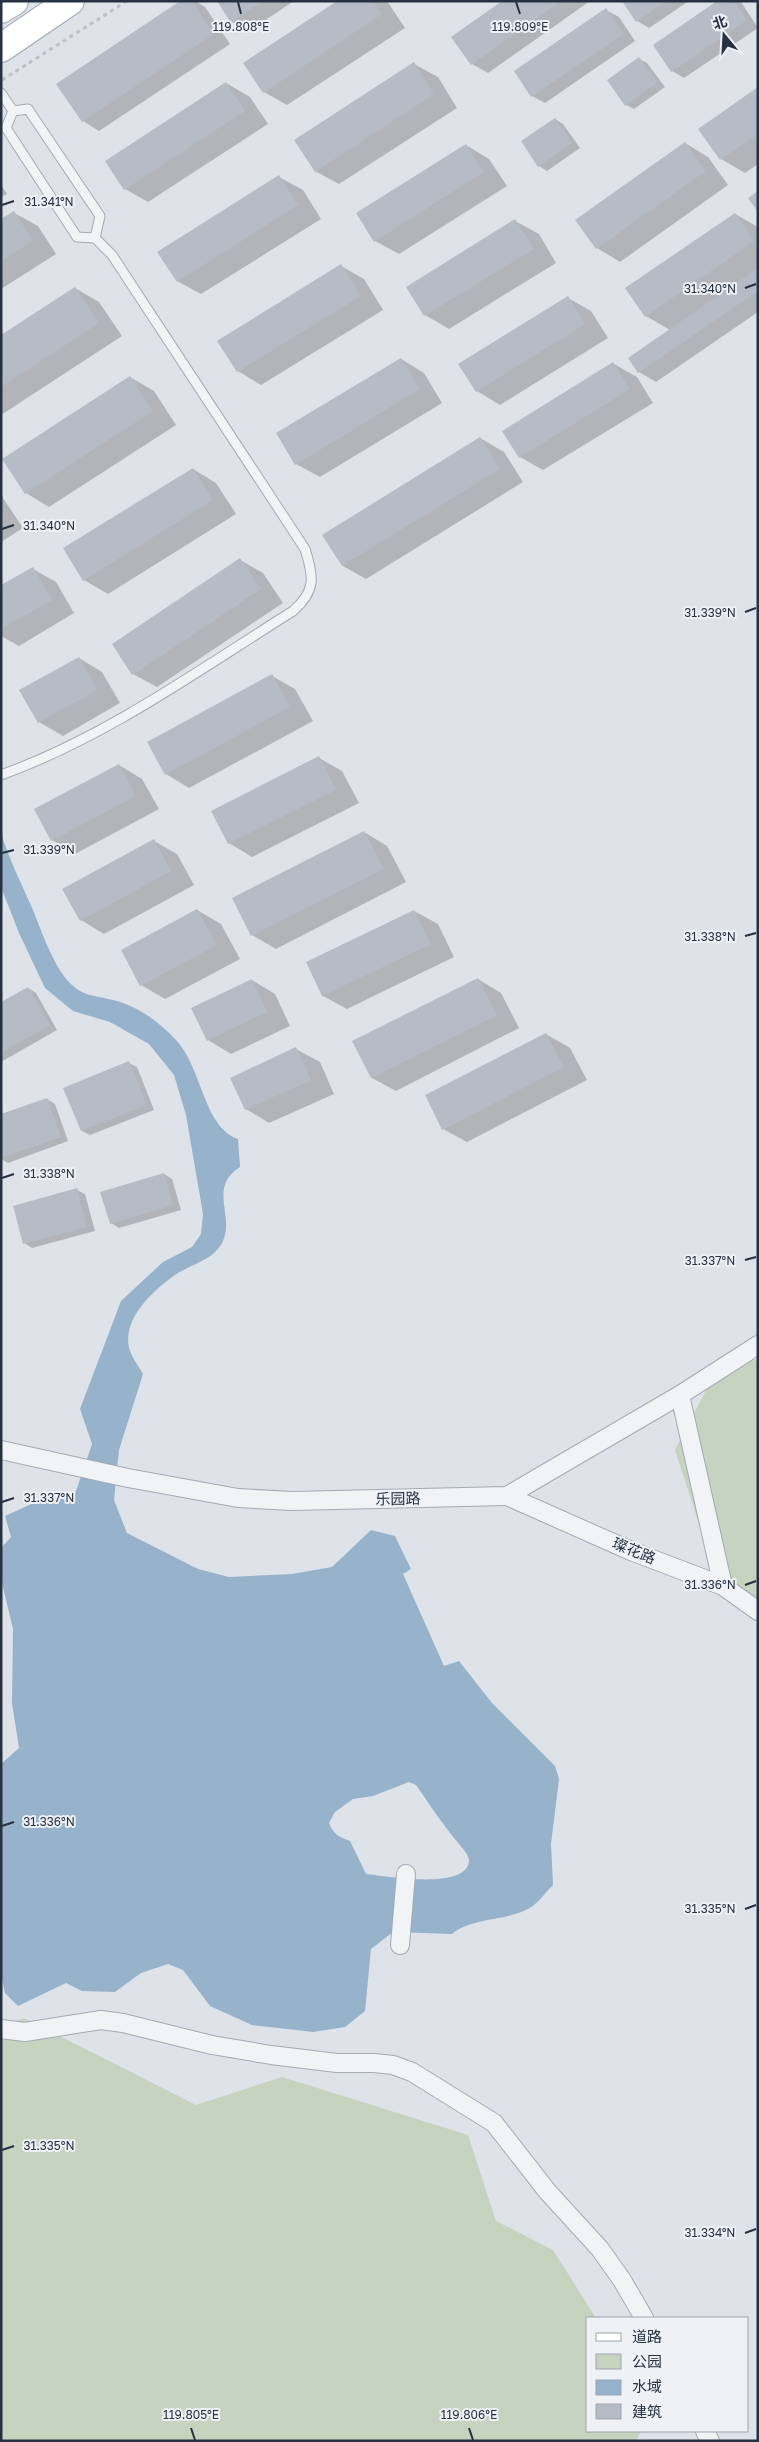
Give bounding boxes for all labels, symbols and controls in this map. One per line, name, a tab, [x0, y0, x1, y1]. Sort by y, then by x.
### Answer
north arrow	[699, 10, 749, 60]
text: 北	[711, 12, 729, 32]
text: 119.808°E	[213, 19, 269, 34]
text: 119.809°E	[492, 19, 548, 34]
text: 31.341°N	[24, 194, 74, 209]
text: 31.340°N	[684, 281, 736, 296]
text: 31.340°N	[23, 518, 75, 533]
text: 31.339°N	[684, 605, 736, 620]
text: 31.339°N	[23, 842, 75, 857]
text: 31.338°N	[684, 929, 736, 944]
text: 31.338°N	[23, 1166, 75, 1181]
text: 31.337°N	[685, 1253, 735, 1268]
street label: 乐园路	[375, 1489, 421, 1507]
text: 31.337°N	[24, 1490, 74, 1505]
street label: 璨花路	[610, 1533, 659, 1567]
text: 31.336°N	[684, 1577, 736, 1592]
text: 31.336°N	[23, 1814, 75, 1829]
text: 31.335°N	[684, 1901, 736, 1916]
text: 31.335°N	[23, 2138, 75, 2153]
text: 31.334°N	[684, 2225, 736, 2240]
legend	[586, 2317, 749, 2432]
text: 道路	[632, 2327, 662, 2345]
text: 公园	[632, 2352, 662, 2370]
text: 水域	[632, 2377, 662, 2395]
text: 建筑	[632, 2402, 662, 2420]
text: 119.805°E	[163, 2407, 219, 2422]
text: 119.806°E	[441, 2407, 497, 2422]

